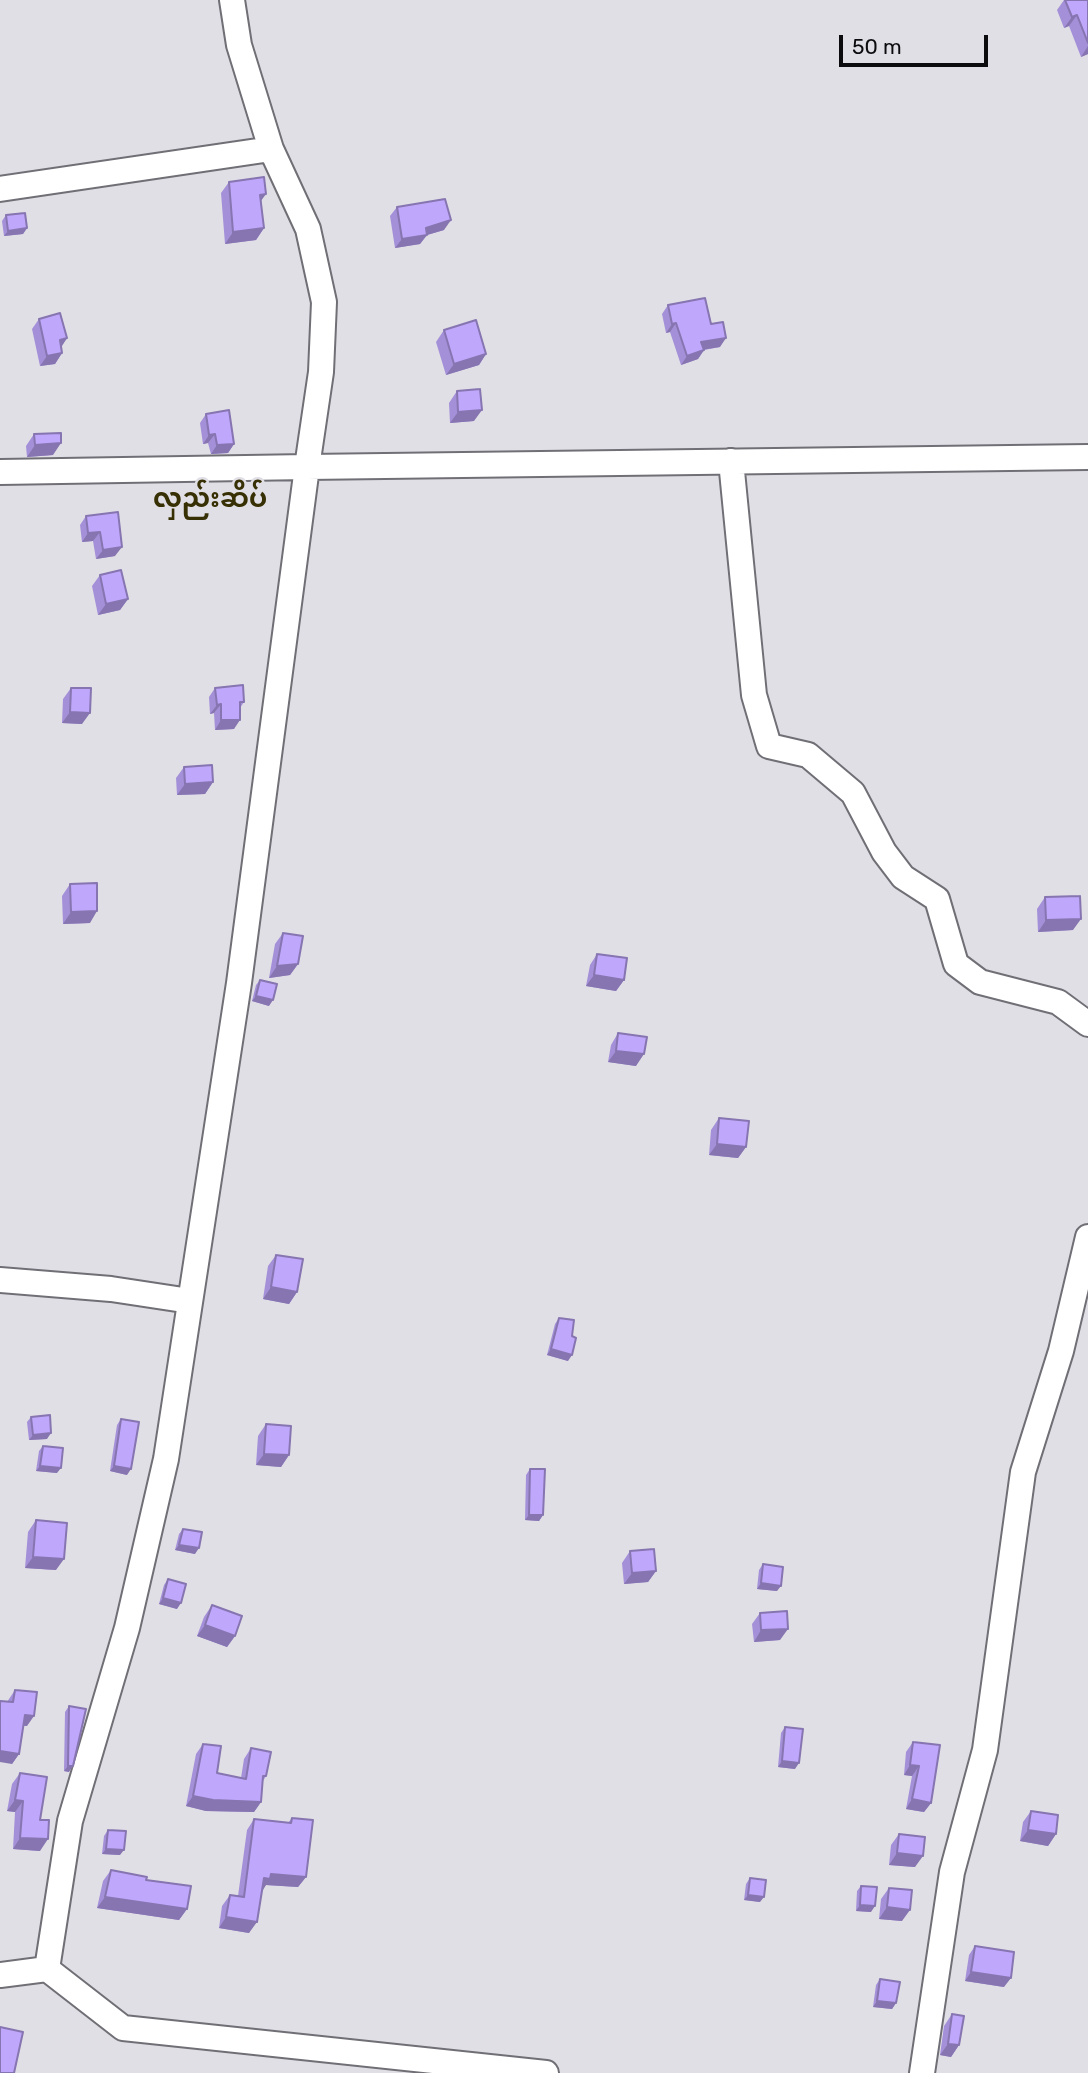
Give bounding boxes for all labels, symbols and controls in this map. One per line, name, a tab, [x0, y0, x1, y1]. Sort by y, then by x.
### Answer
scale bar	[843, 21, 992, 65]
text: 50 m	[852, 34, 902, 59]
district label: လှည်းဆိပ်	[153, 483, 267, 515]

